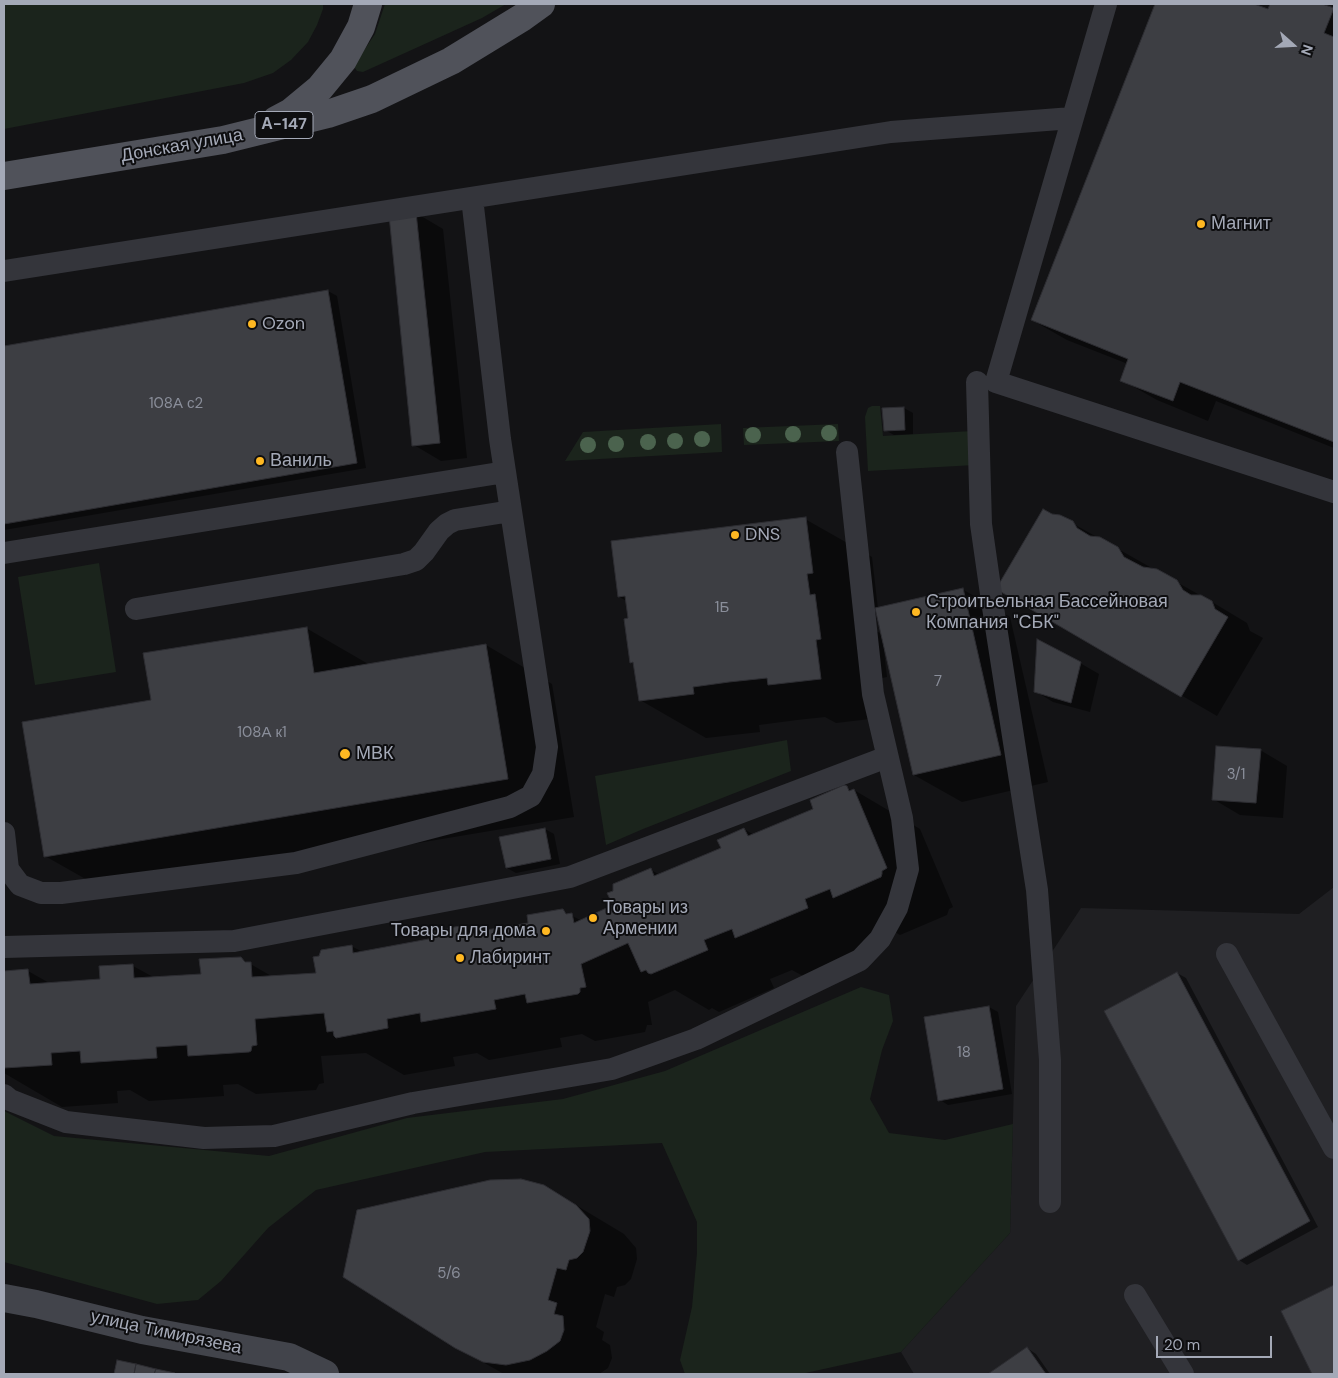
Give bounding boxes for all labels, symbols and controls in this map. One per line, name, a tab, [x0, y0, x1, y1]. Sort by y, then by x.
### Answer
north arrow	[1268, 20, 1318, 70]
text: N	[1297, 42, 1317, 58]
road number: А-147	[255, 112, 313, 138]
street label: Донская улица	[119, 125, 245, 167]
place label: Магнит	[1211, 213, 1271, 235]
marker: Магнит	[1195, 218, 1207, 230]
place label: Ozon	[262, 313, 305, 335]
marker: Ozon	[246, 318, 258, 330]
house number: 108А с2	[149, 395, 203, 413]
place label: Ваниль	[270, 450, 332, 472]
marker: Ваниль	[254, 455, 266, 467]
place label: DNS	[745, 524, 780, 546]
marker: DNS	[729, 529, 741, 541]
place label: Строитьельная Бассейновая Компания "СБК"	[926, 591, 1168, 634]
house number: 1Б	[715, 599, 729, 617]
marker: Строитьельная Бассейновая Компания "СБК"	[910, 606, 922, 618]
house number: 7	[934, 673, 942, 691]
house number: 108А к1	[237, 724, 287, 742]
place label: МВК	[356, 743, 393, 765]
marker: МВК	[338, 747, 352, 761]
house number: 3/1	[1227, 766, 1245, 784]
place label: Товары из Армении	[603, 897, 688, 940]
marker: Товары из Армении	[587, 912, 599, 924]
place label: Товары для дома	[391, 920, 536, 942]
marker: Товары для дома	[540, 925, 552, 937]
place label: Лабиринт	[470, 947, 550, 969]
marker: Лабиринт	[454, 952, 466, 964]
house number: 18	[957, 1044, 971, 1062]
house number: 5/6	[437, 1265, 461, 1283]
street label: улица Тимирязева	[88, 1306, 244, 1360]
scale bar	[1158, 1326, 1274, 1358]
text: 20 m	[1164, 1335, 1200, 1355]

